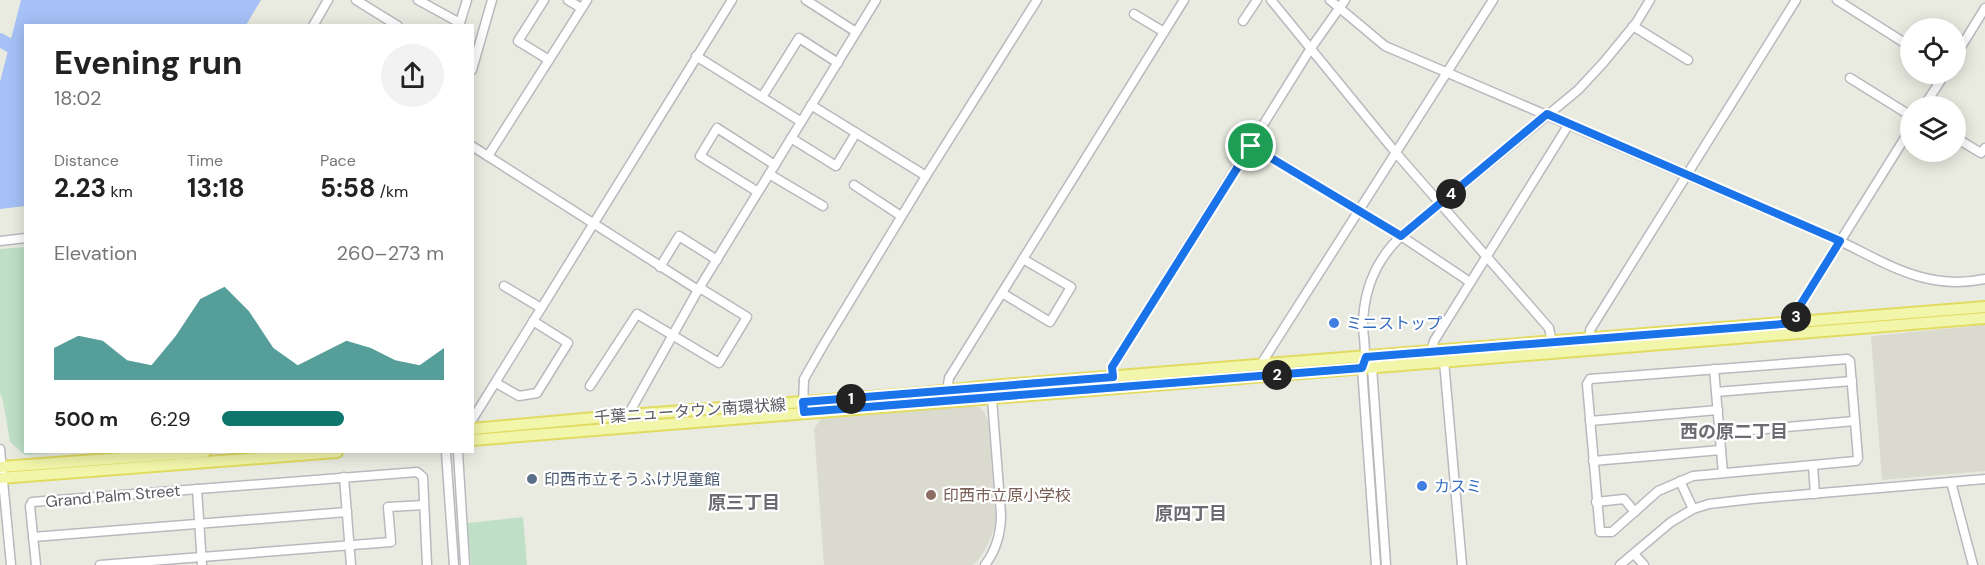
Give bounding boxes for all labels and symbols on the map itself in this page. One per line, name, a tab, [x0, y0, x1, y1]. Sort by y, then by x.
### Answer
pin	[1225, 120, 1276, 171]
pin: 4	[1436, 179, 1466, 209]
pin: 3	[1781, 302, 1811, 332]
place label: ミニストップ	[1346, 313, 1442, 334]
marker: ミニストップ	[1327, 316, 1341, 330]
pin: 2	[1262, 360, 1292, 390]
pin: 1	[836, 384, 866, 414]
street label: 千葉ニュータウン南環状線	[593, 394, 787, 428]
district label: 西の原二丁目	[1680, 420, 1788, 444]
place label: 印西市立そうふけ児童館	[544, 469, 720, 490]
marker: 印西市立そうふけ児童館	[525, 472, 539, 486]
place label: カスミ	[1434, 476, 1482, 497]
marker: カスミ	[1415, 479, 1429, 493]
street label: Grand Palm Street	[45, 480, 181, 512]
place label: 印西市立原小学校	[943, 485, 1071, 506]
marker: 印西市立原小学校	[924, 488, 938, 502]
district label: 原三丁目	[708, 491, 780, 515]
district label: 原四丁目	[1155, 502, 1227, 526]

